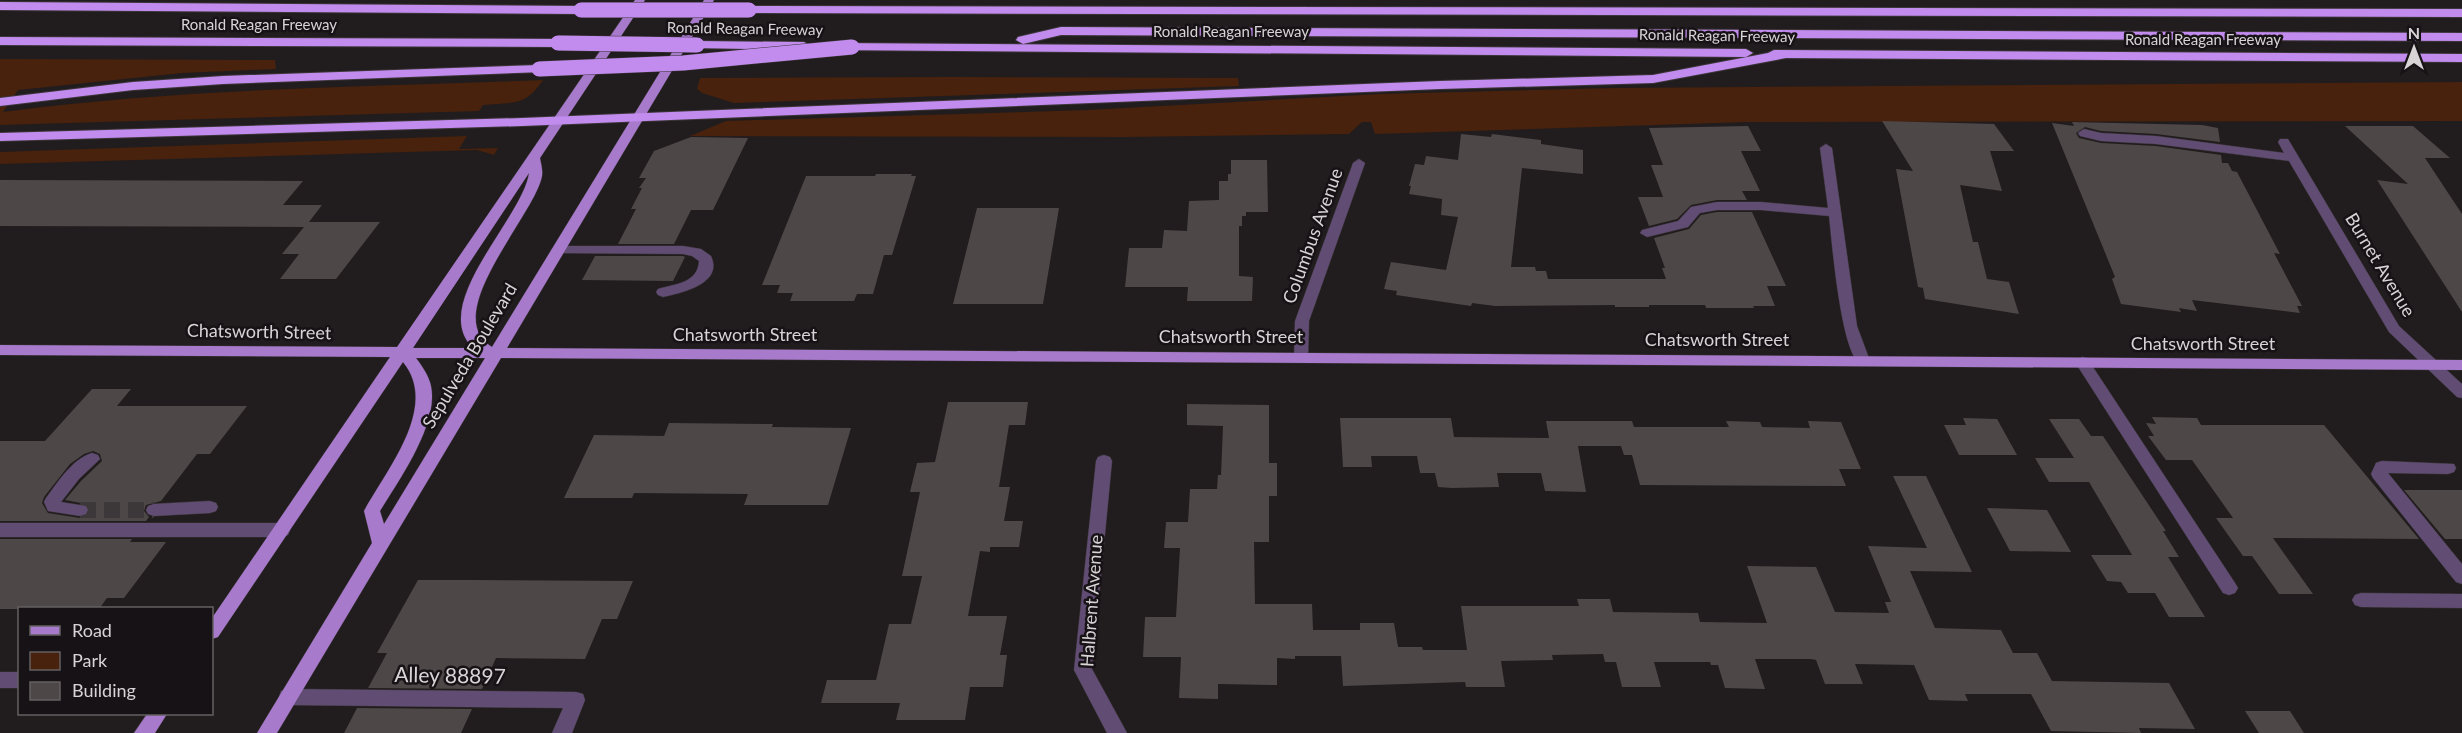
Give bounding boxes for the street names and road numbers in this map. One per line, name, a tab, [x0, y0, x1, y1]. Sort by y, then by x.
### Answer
street label: Ronald Reagan Freeway	[181, 15, 337, 33]
street label: Ronald Reagan Freeway	[667, 18, 824, 38]
street label: Ronald Reagan Freeway	[1153, 22, 1309, 40]
street label: Ronald Reagan Freeway	[1639, 25, 1796, 45]
street label: Ronald Reagan Freeway	[2125, 30, 2281, 48]
street label: Columbus Avenue	[1277, 165, 1347, 306]
street label: Burnet Avenue	[2341, 208, 2421, 321]
street label: Sepulveda Boulevard	[417, 279, 521, 432]
street label: Chatsworth Street	[187, 319, 332, 343]
street label: Chatsworth Street	[673, 323, 818, 345]
street label: Chatsworth Street	[1159, 325, 1304, 347]
street label: Chatsworth Street	[1645, 328, 1790, 350]
street label: Chatsworth Street	[2131, 332, 2276, 354]
street label: Halbrent Avenue	[1075, 534, 1107, 668]
street label: Alley 88897	[394, 661, 506, 688]

